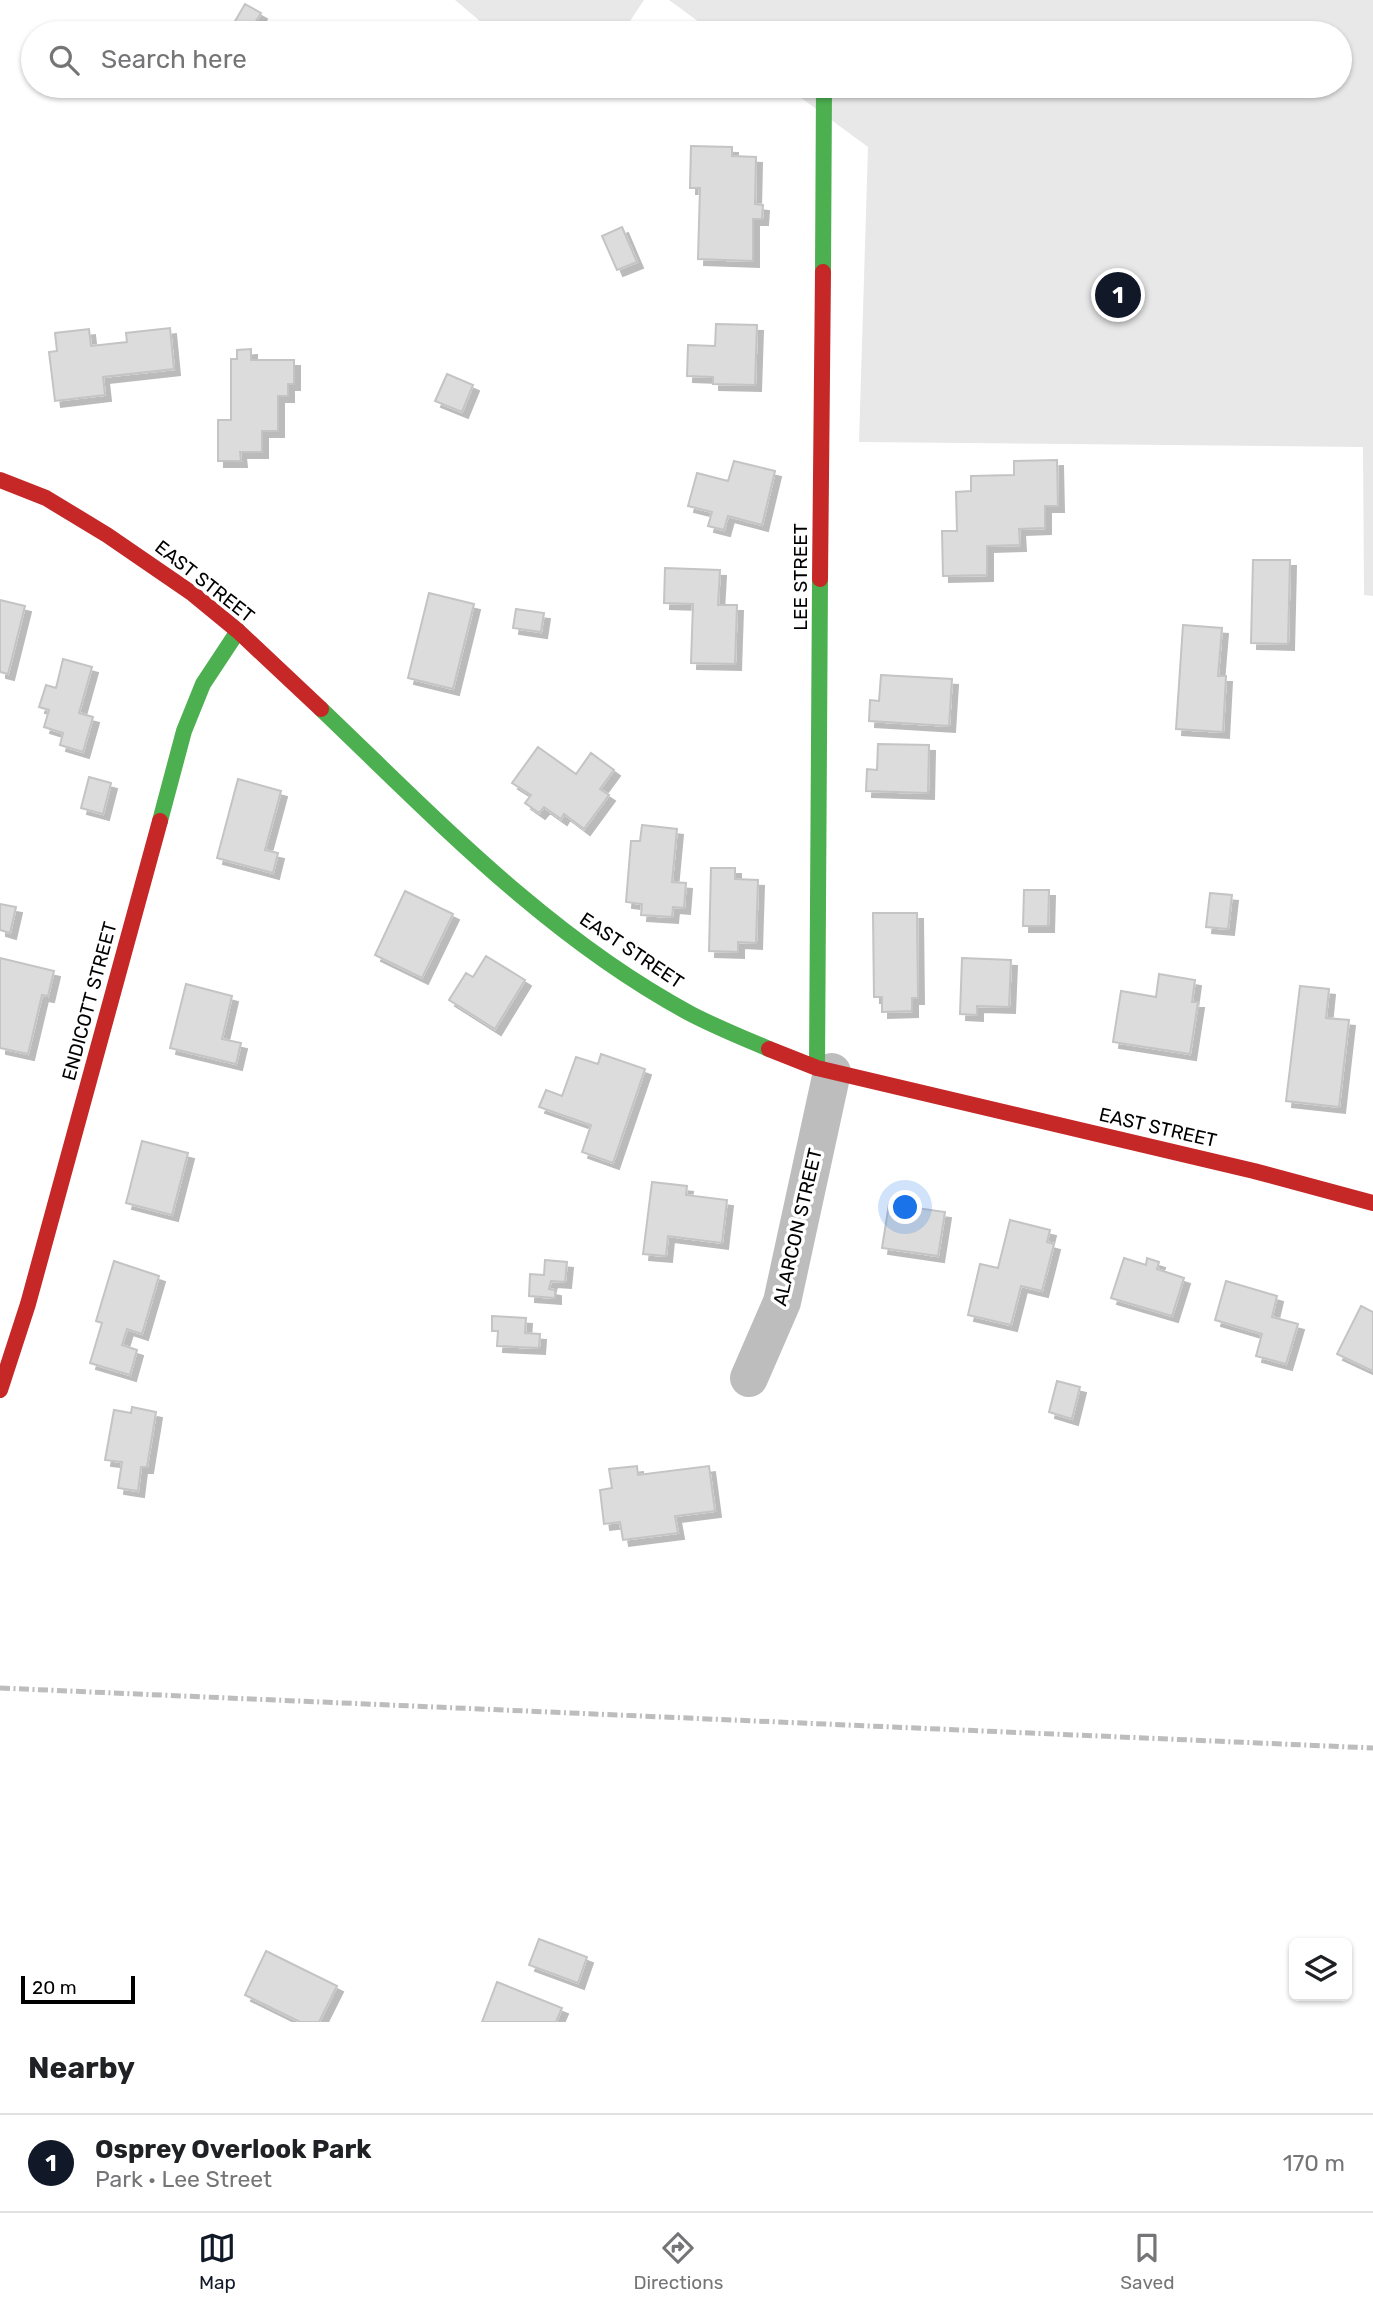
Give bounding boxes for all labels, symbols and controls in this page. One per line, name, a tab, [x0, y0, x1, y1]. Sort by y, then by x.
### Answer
search box	[21, 21, 1352, 98]
icon: search	[45, 41, 83, 79]
text: Search here	[101, 44, 247, 75]
pin: 1	[1095, 269, 1141, 321]
street label: LEE STREET	[789, 523, 812, 631]
street label: EAST STREET	[150, 535, 259, 627]
street label: EAST STREET	[576, 907, 688, 994]
street label: ENDICOTT STREET	[57, 919, 122, 1083]
street label: EAST STREET	[1097, 1103, 1219, 1152]
street label: ALARCON STREET	[768, 1146, 827, 1308]
your location	[888, 1190, 922, 1224]
map controls	[1289, 1938, 1352, 2001]
button: layers	[1289, 1938, 1352, 2001]
scale bar	[21, 1973, 135, 2005]
text: 20 m	[32, 1976, 77, 1999]
text: Nearby	[28, 2050, 135, 2086]
text: Osprey Overlook Park	[95, 2134, 371, 2165]
text: 1	[45, 2149, 57, 2177]
text: 170 m	[1283, 2149, 1345, 2177]
text: Park · Lee Street	[95, 2165, 272, 2193]
tab: Map	[198, 2229, 236, 2294]
tab: Directions	[633, 2229, 723, 2294]
tab: Saved	[1120, 2229, 1175, 2294]

